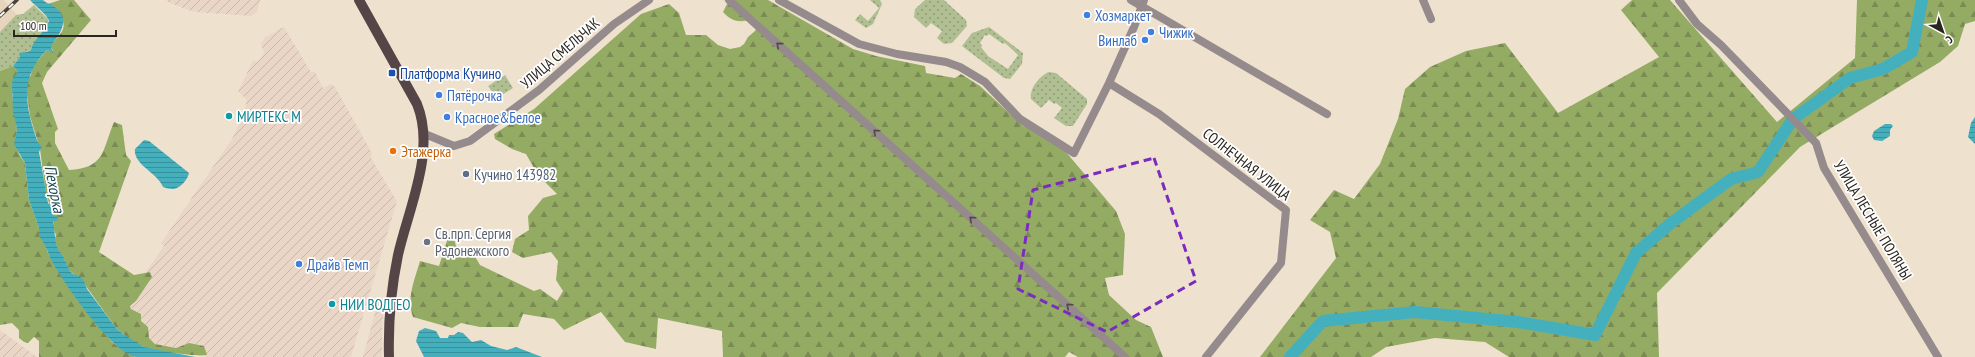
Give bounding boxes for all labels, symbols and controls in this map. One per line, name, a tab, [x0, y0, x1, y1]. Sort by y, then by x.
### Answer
place label: Хозмаркет	[1095, 6, 1151, 25]
marker: Хозмаркет	[1082, 10, 1092, 20]
scale bar	[14, 12, 116, 38]
north arrow	[1923, 12, 1963, 52]
street label: УЛИЦА СМЕЛЬЧАК	[516, 13, 604, 93]
text: 100 m	[20, 18, 47, 33]
place label: Чижик	[1159, 23, 1194, 42]
marker: Чижик	[1146, 27, 1156, 37]
place label: Винлаб	[1098, 31, 1137, 50]
text: С	[1943, 33, 1956, 47]
marker: Винлаб	[1140, 35, 1150, 45]
one-way arrow	[776, 43, 784, 50]
place label: Платформа Кучино	[400, 64, 501, 83]
marker: Платформа Кучино	[387, 68, 397, 78]
place label: Пятёрочка	[447, 86, 502, 105]
marker: Пятёрочка	[434, 90, 444, 100]
place label: МИРТЕКС М	[237, 107, 301, 126]
place label: Красное&Белое	[455, 108, 541, 127]
marker: МИРТЕКС М	[224, 111, 234, 121]
marker: Красное&Белое	[442, 112, 452, 122]
street label: СОЛНЕЧНАЯ УЛИЦА	[1199, 124, 1296, 205]
one-way arrow	[873, 130, 880, 137]
place label: Этажерка	[401, 142, 451, 161]
marker: Этажерка	[388, 146, 398, 156]
street label: УЛИЦА ЛЕСНЫЕ ПОЛЯНЫ	[1830, 157, 1916, 283]
water label: Пехорка	[41, 164, 70, 216]
place label: Кучино 143982	[474, 165, 556, 184]
marker: Кучино 143982	[461, 169, 471, 179]
one-way arrow	[969, 217, 977, 224]
place label: Св.прп. Сергия Радонежского	[435, 224, 511, 260]
marker: Св.прп. Сергия Радонежского	[422, 237, 432, 247]
place label: Драйв Темп	[307, 255, 369, 274]
marker: Драйв Темп	[294, 259, 304, 269]
place label: НИИ ВОДГЕО	[340, 295, 411, 314]
marker: НИИ ВОДГЕО	[327, 299, 337, 309]
one-way arrow	[1066, 304, 1074, 311]

